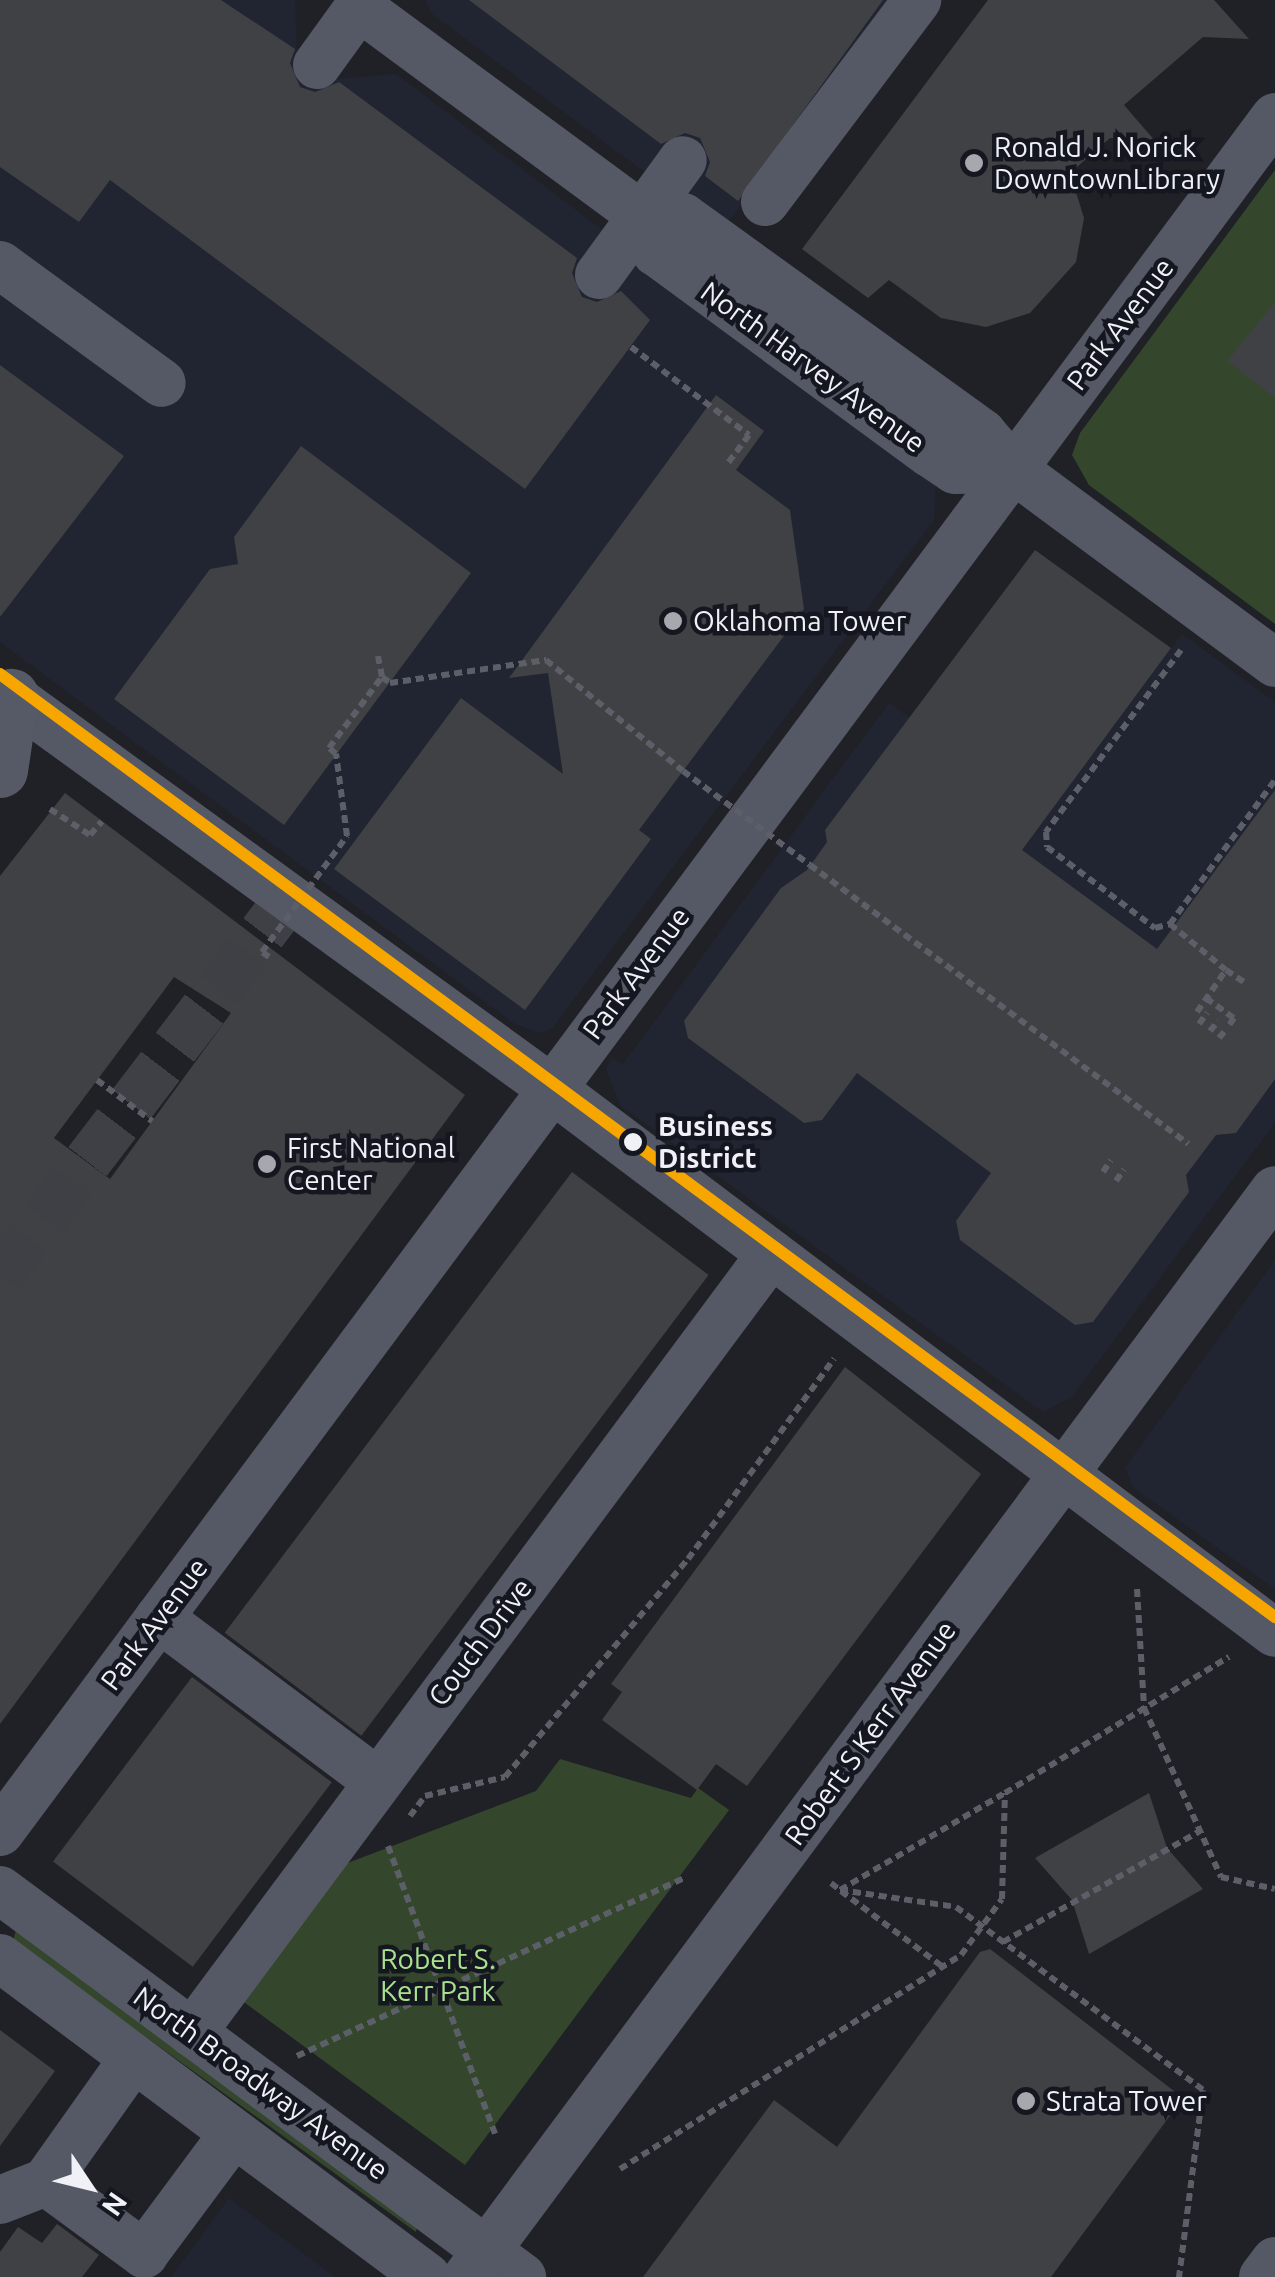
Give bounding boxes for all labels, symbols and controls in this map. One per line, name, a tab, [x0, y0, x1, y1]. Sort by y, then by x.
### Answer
place label: Ronald J. Norick DowntownLibrary	[994, 130, 1220, 196]
marker: Ronald J. Norick DowntownLibrary	[963, 152, 985, 174]
street label: Park Avenue	[1060, 251, 1180, 397]
street label: North Harvey Avenue	[694, 274, 932, 460]
place label: Oklahoma Tower	[693, 604, 906, 638]
marker: Oklahoma Tower	[662, 610, 684, 632]
street label: Park Avenue	[576, 900, 696, 1046]
place label: Business District	[658, 1109, 773, 1175]
marker: Business District	[617, 1126, 649, 1158]
place label: First National Center	[287, 1131, 455, 1197]
marker: First National Center	[256, 1153, 278, 1175]
street label: Park Avenue	[94, 1551, 214, 1697]
street label: Couch Drive	[421, 1572, 539, 1712]
street label: Robert S Kerr Avenue	[777, 1614, 963, 1852]
park label: Robert S. Kerr Park	[380, 1942, 496, 2008]
street label: North Broadway Avenue	[127, 1979, 395, 2187]
place label: Strata Tower	[1046, 2084, 1207, 2118]
marker: Strata Tower	[1015, 2090, 1037, 2112]
north arrow	[40, 2137, 140, 2237]
text: N	[96, 2187, 134, 2222]

